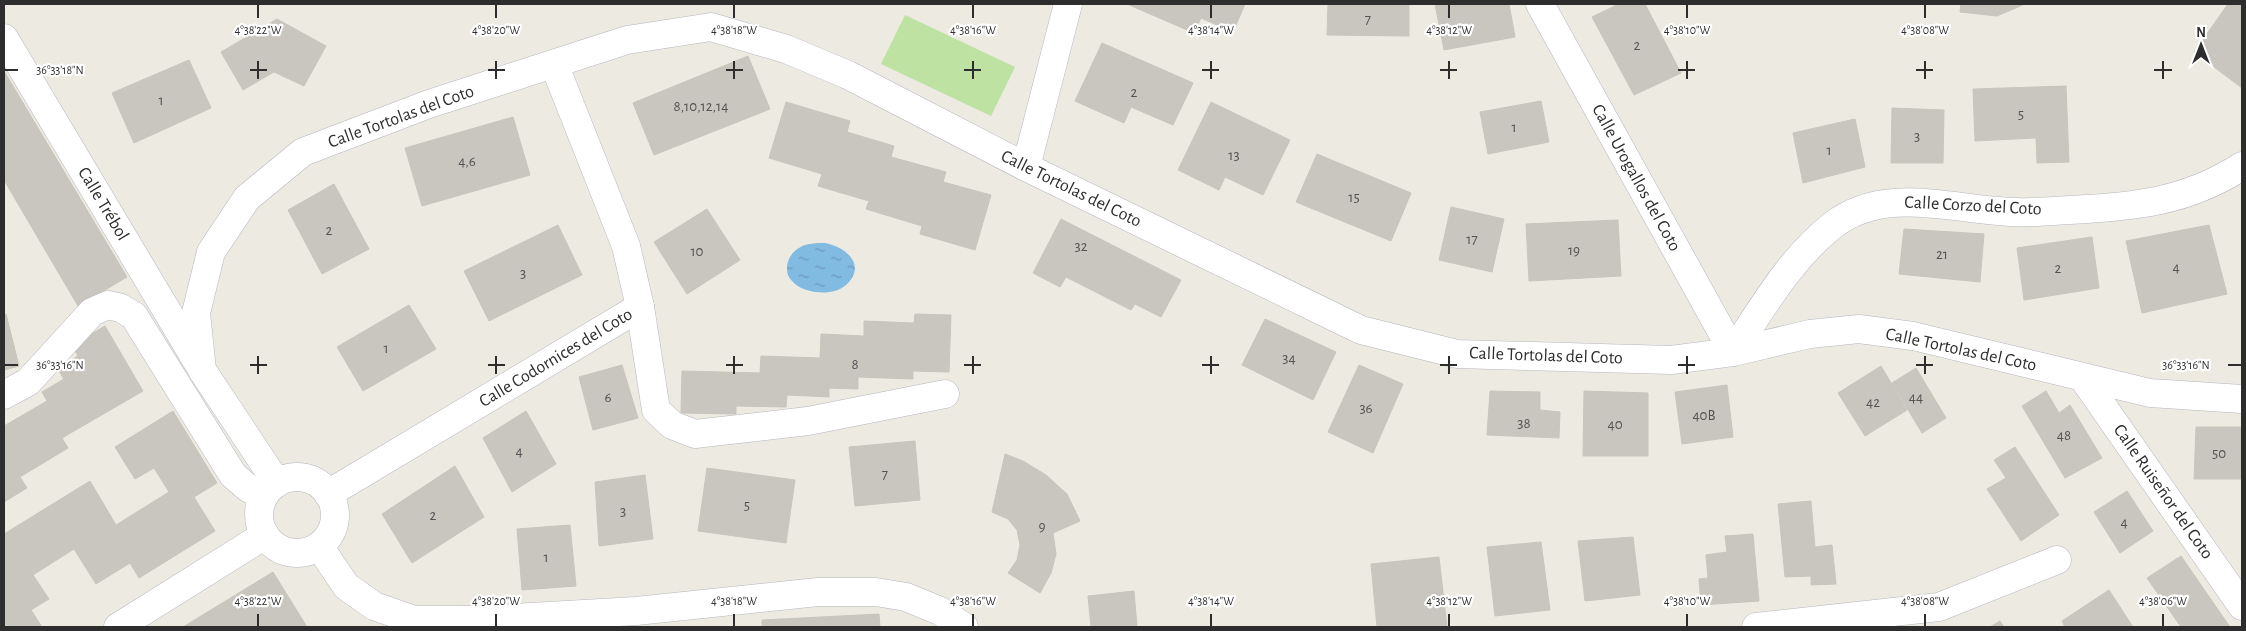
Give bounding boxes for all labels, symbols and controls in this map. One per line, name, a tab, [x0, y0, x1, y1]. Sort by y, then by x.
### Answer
house number: 7	[1365, 12, 1371, 27]
north arrow	[2176, 20, 2226, 70]
text: 4°38'22"W	[234, 24, 282, 36]
text: 4°38'20"W	[472, 24, 520, 36]
text: 4°38'18"W	[711, 24, 757, 36]
text: 4°38'16"W	[950, 24, 996, 36]
text: 4°38'14"W	[1188, 24, 1234, 36]
text: 4°38'12"W	[1426, 24, 1472, 36]
text: 4°38'10"W	[1664, 24, 1711, 36]
text: 4°38'08"W	[1901, 24, 1949, 36]
text: N	[2196, 26, 2206, 40]
house number: 2	[1634, 38, 1641, 53]
text: 36°33'18"N	[36, 64, 84, 76]
street label: Calle Tortolas del Coto	[326, 82, 477, 152]
house number: 2	[1131, 85, 1138, 100]
house number: 1	[158, 93, 164, 108]
house number: 8,10,12,14	[674, 99, 728, 114]
street label: Calle Urogallos del Coto	[1588, 102, 1684, 255]
house number: 5	[2018, 107, 2024, 122]
house number: 1	[1511, 120, 1517, 135]
house number: 3	[1914, 129, 1920, 144]
house number: 1	[1826, 143, 1832, 158]
street label: Calle Tortolas del Coto	[998, 147, 1144, 231]
house number: 13	[1228, 148, 1240, 163]
house number: 4,6	[458, 154, 476, 169]
street label: Calle Trébol	[74, 164, 132, 244]
house number: 15	[1348, 190, 1360, 205]
street label: Calle Corzo del Coto	[1904, 193, 2042, 219]
house number: 2	[326, 223, 333, 238]
house number: 17	[1466, 232, 1478, 247]
house number: 32	[1074, 239, 1088, 254]
house number: 19	[1568, 243, 1580, 258]
house number: 10	[690, 244, 704, 259]
house number: 21	[1936, 247, 1948, 262]
house number: 4	[2172, 260, 2180, 275]
house number: 2	[2055, 261, 2062, 276]
house number: 3	[520, 266, 526, 281]
street label: Calle Codornices del Coto	[476, 305, 636, 411]
street label: Calle Tortolas del Coto	[1884, 325, 2038, 375]
house number: 1	[383, 341, 389, 356]
street label: Calle Tortolas del Coto	[1469, 344, 1623, 368]
house number: 34	[1282, 351, 1296, 366]
house number: 8	[851, 357, 859, 372]
text: 36°33'16"N	[36, 359, 84, 371]
text: 36°33'16"N	[2162, 359, 2210, 371]
house number: 6	[604, 390, 612, 405]
house number: 44	[1909, 390, 1923, 405]
house number: 42	[1866, 395, 1880, 410]
house number: 36	[1359, 401, 1373, 416]
house number: 40B	[1692, 408, 1716, 423]
house number: 38	[1517, 416, 1531, 431]
house number: 40	[1607, 417, 1623, 432]
street label: Calle Ruiseñor del Coto	[2110, 421, 2216, 563]
house number: 48	[2057, 428, 2071, 443]
house number: 4	[515, 444, 523, 459]
house number: 50	[2212, 446, 2226, 461]
house number: 7	[882, 467, 888, 482]
house number: 5	[744, 498, 750, 513]
house number: 3	[620, 504, 626, 519]
house number: 2	[430, 508, 437, 523]
house number: 4	[2120, 515, 2128, 530]
house number: 9	[1038, 519, 1046, 534]
house number: 1	[543, 550, 549, 565]
text: 4°38'22"W	[234, 595, 282, 607]
text: 4°38'20"W	[472, 595, 520, 607]
text: 4°38'18"W	[711, 595, 757, 607]
text: 4°38'16"W	[950, 595, 996, 607]
text: 4°38'14"W	[1188, 595, 1234, 607]
text: 4°38'12"W	[1426, 595, 1472, 607]
text: 4°38'10"W	[1664, 595, 1711, 607]
text: 4°38'08"W	[1901, 595, 1949, 607]
text: 4°38'06"W	[2139, 595, 2187, 607]

